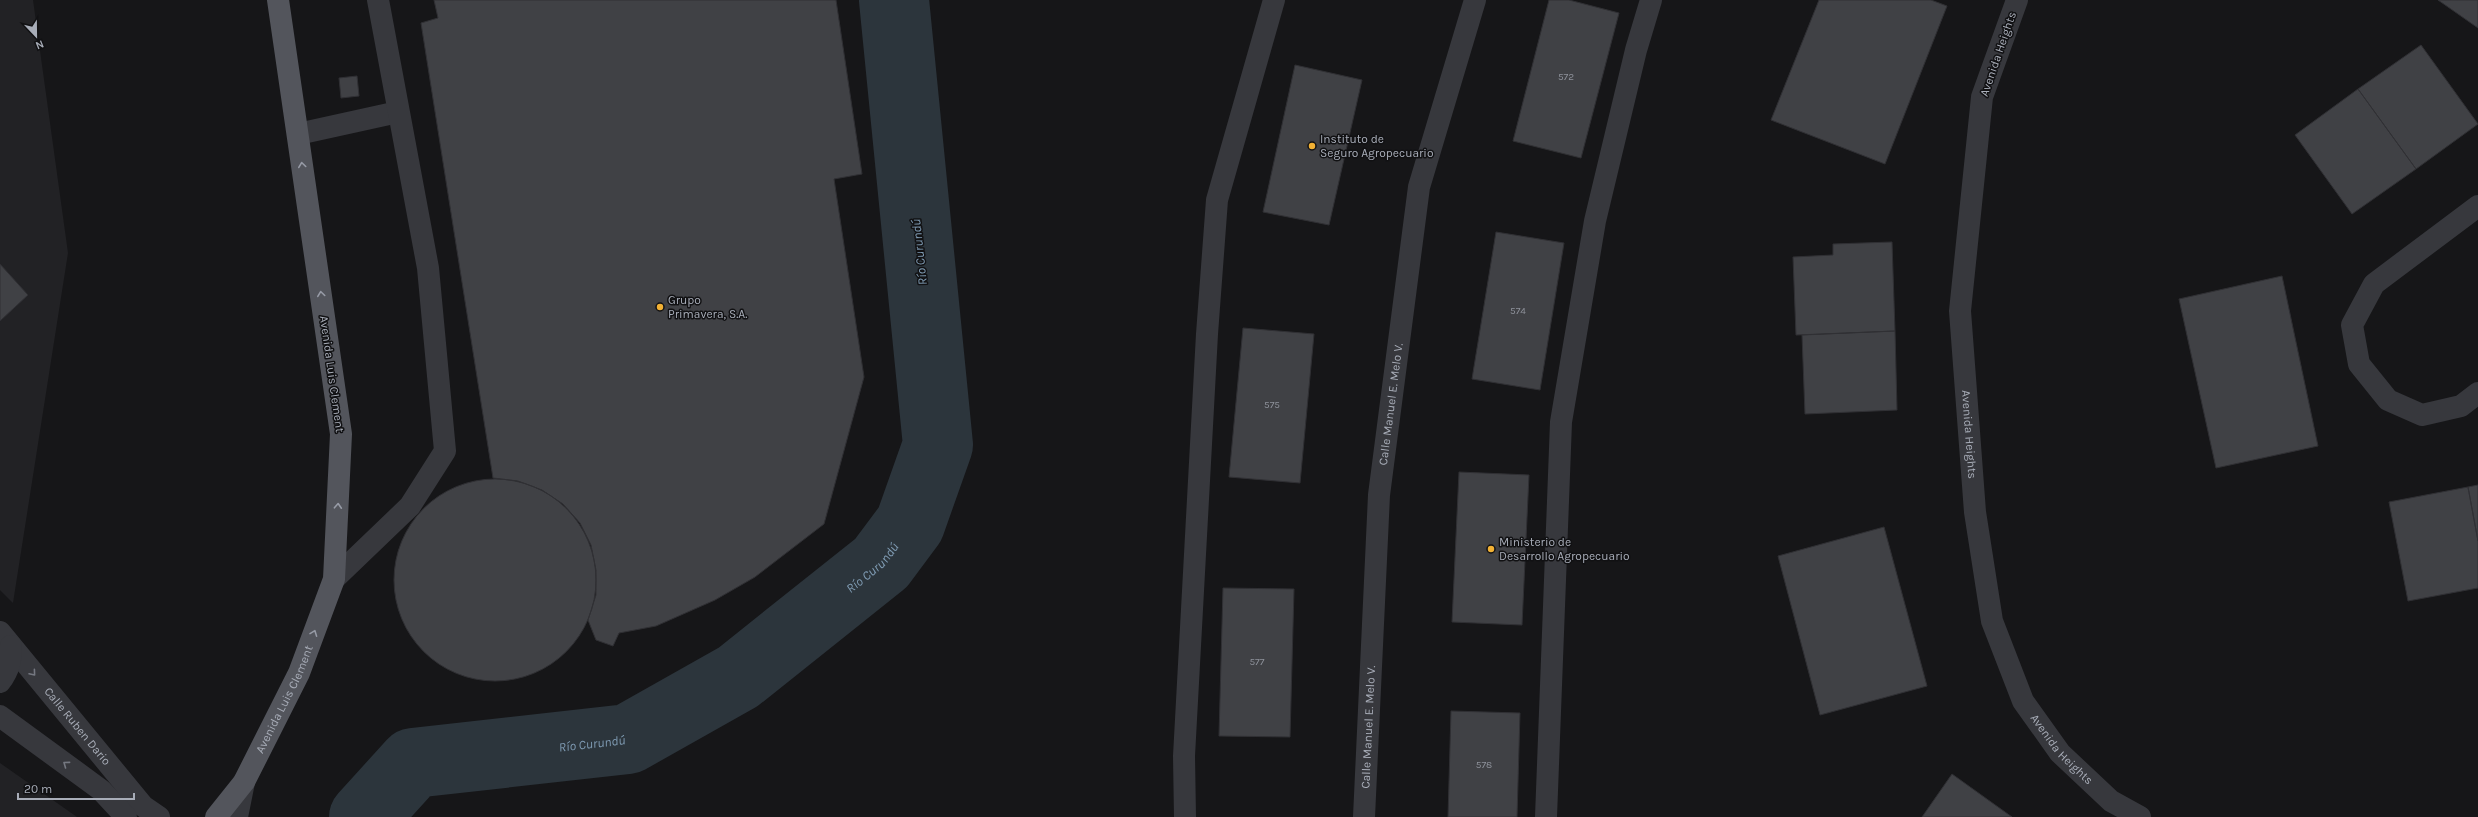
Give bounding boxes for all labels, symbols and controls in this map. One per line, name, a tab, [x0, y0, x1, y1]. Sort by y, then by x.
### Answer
street label: Avenida Heights	[1977, 10, 2019, 98]
north arrow	[16, 16, 56, 56]
text: N	[33, 37, 46, 52]
house number: 572	[1558, 71, 1574, 83]
place label: Instituto de Seguro Agropecuario	[1320, 132, 1433, 160]
marker: Instituto de Seguro Agropecuario	[1307, 141, 1317, 151]
one-way arrow	[298, 162, 307, 168]
water label: Río Curundú	[908, 218, 930, 286]
one-way arrow	[317, 291, 326, 297]
place label: Grupo Primavera, S.A.	[668, 293, 747, 321]
marker: Grupo Primavera, S.A.	[655, 302, 665, 312]
house number: 574	[1510, 305, 1526, 317]
street label: Avenida Luis Clement	[317, 315, 347, 434]
street label: Calle Manuel E. Melo V.	[1376, 342, 1406, 466]
street label: Avenida Heights	[1959, 390, 1979, 479]
house number: 575	[1264, 399, 1280, 411]
one-way arrow	[333, 503, 342, 509]
place label: Ministerio de Desarrollo Agropecuario	[1499, 535, 1630, 563]
water label: Río Curundú	[843, 539, 901, 596]
marker: Ministerio de Desarrollo Agropecuario	[1486, 544, 1496, 554]
one-way arrow	[309, 629, 317, 636]
street label: Avenida Luis Clement	[253, 643, 316, 756]
house number: 577	[1249, 656, 1265, 668]
street label: Calle Manuel E. Melo V.	[1358, 665, 1378, 789]
one-way arrow	[29, 669, 36, 676]
street label: Calle Ruben Dario	[41, 684, 114, 768]
street label: Avenida Heights	[2028, 711, 2096, 787]
water label: Río Curundú	[558, 732, 626, 754]
house number: 578	[1476, 759, 1492, 771]
one-way arrow	[63, 762, 70, 769]
scale bar	[18, 775, 134, 801]
text: 20 m	[24, 782, 52, 796]

